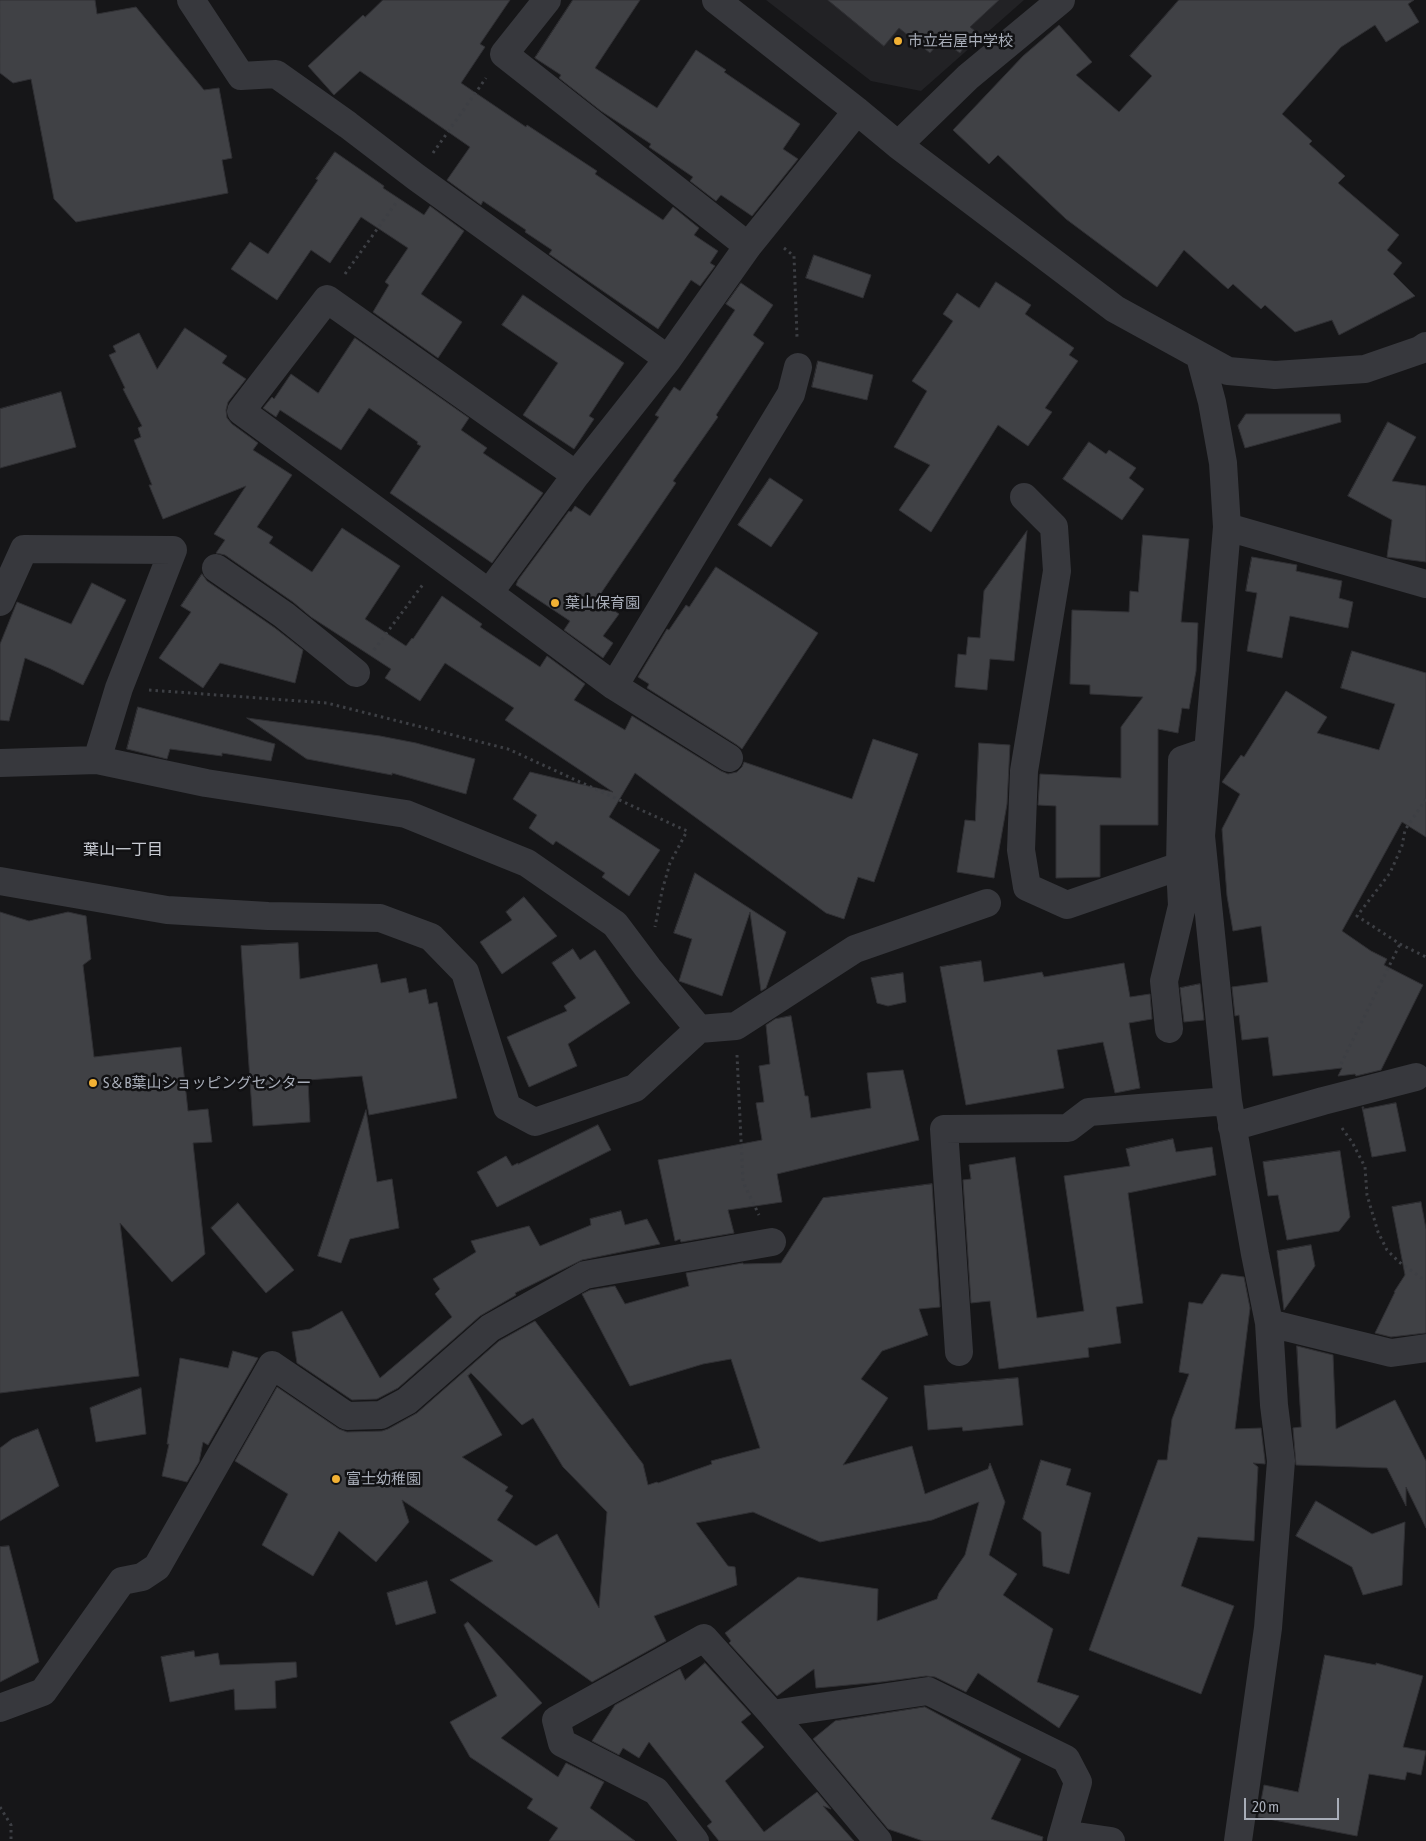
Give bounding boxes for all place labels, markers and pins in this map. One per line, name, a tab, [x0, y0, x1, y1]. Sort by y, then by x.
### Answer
place label: 市立岩屋中学校	[908, 32, 1013, 50]
marker: 市立岩屋中学校	[892, 35, 904, 47]
place label: 葉山保育園	[565, 594, 640, 612]
marker: 葉山保育園	[549, 597, 561, 609]
place label: S＆B葉山ショッピングセンター	[103, 1074, 311, 1092]
marker: S＆B葉山ショッピングセンター	[87, 1077, 99, 1089]
place label: 富士幼稚園	[346, 1470, 421, 1488]
marker: 富士幼稚園	[330, 1473, 342, 1485]

